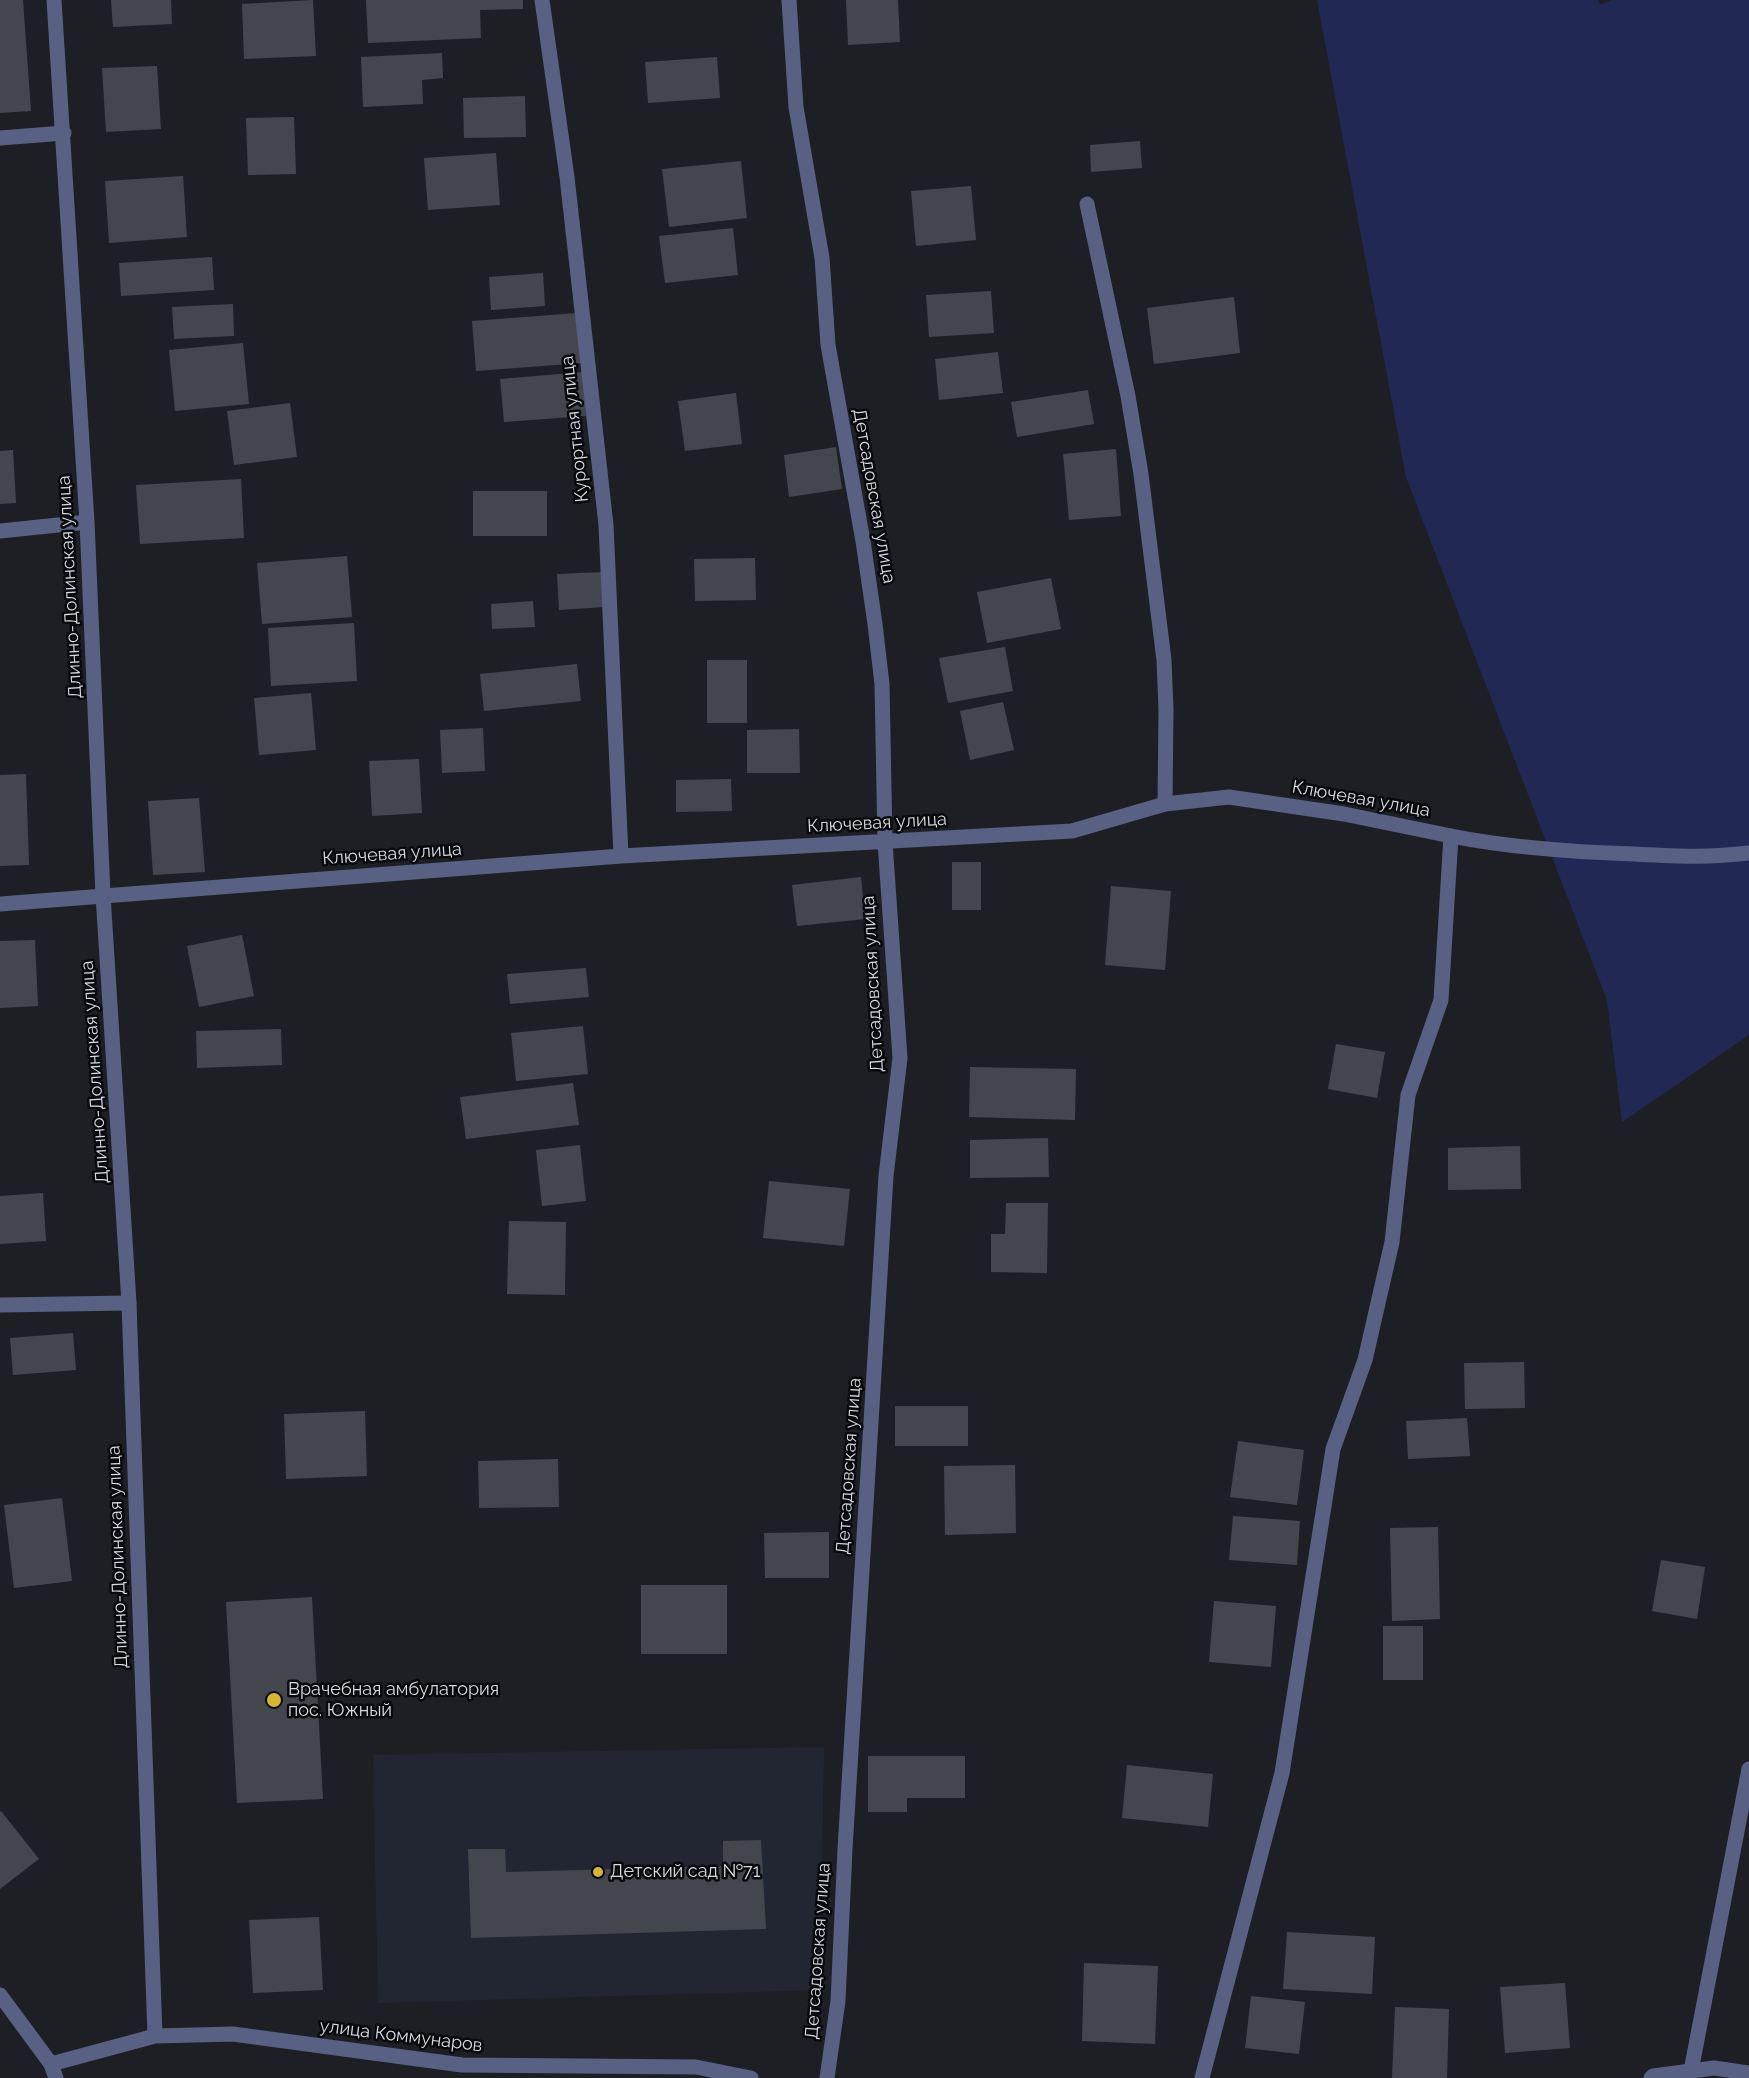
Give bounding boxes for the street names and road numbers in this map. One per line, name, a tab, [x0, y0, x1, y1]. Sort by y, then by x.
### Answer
street label: Курортная улица	[557, 355, 593, 503]
street label: Детсадовская улица	[848, 407, 900, 585]
street label: Длинно-Долинская улица	[53, 475, 87, 699]
street label: Ключевая улица	[1290, 776, 1432, 822]
street label: Ключевая улица	[807, 809, 947, 837]
street label: Ключевая улица	[322, 838, 462, 870]
street label: Детсадовская улица	[858, 895, 888, 1073]
street label: Длинно-Долинская улица	[76, 960, 114, 1184]
street label: Детсадовская улица	[832, 1377, 866, 1555]
street label: Длинно-Долинская улица	[103, 1445, 133, 1669]
street label: Детсадовская улица	[801, 1862, 835, 2040]
street label: улица Коммунаров	[318, 2015, 484, 2057]

